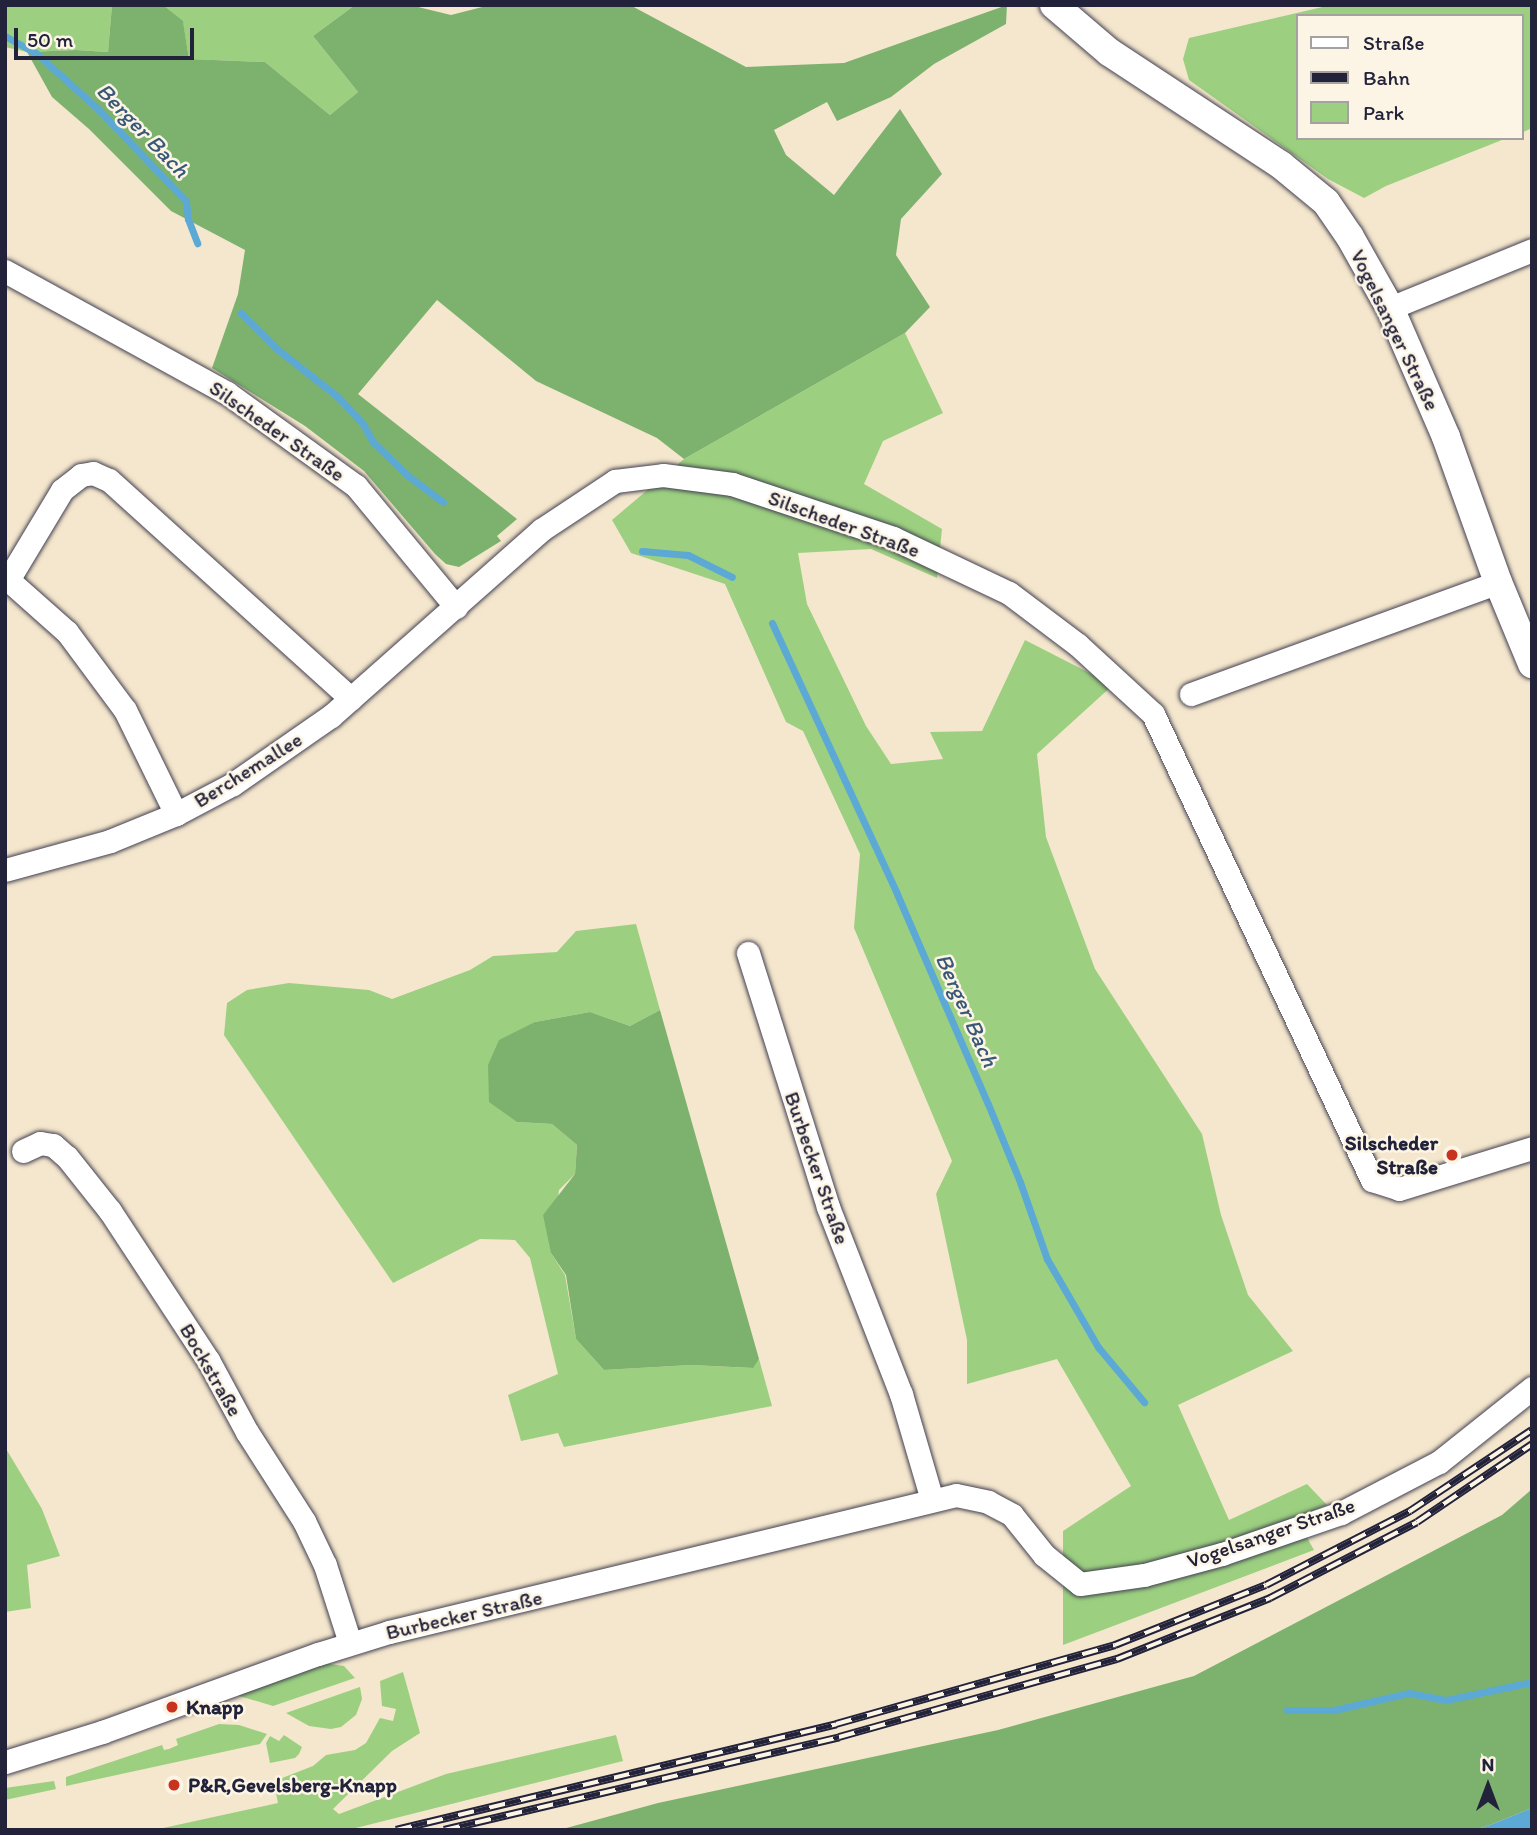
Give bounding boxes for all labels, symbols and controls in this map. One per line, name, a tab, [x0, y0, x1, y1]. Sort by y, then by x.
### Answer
scale bar	[18, 14, 198, 58]
legend	[1296, 14, 1523, 140]
text: 50 m	[27, 27, 73, 52]
text: Straße	[1363, 30, 1424, 55]
text: Bahn	[1363, 65, 1410, 90]
water label: Berger Bach	[91, 77, 195, 183]
text: Park	[1363, 100, 1404, 125]
street label: Vogelsanger Straße	[1345, 245, 1445, 415]
street label: Silscheder Straße	[204, 375, 350, 487]
street label: Silscheder Straße	[765, 485, 923, 563]
street label: Berchemallee	[189, 727, 307, 813]
water label: Berger Bach	[930, 949, 1004, 1071]
street label: Burbecker Straße	[779, 1089, 855, 1247]
place label: Silscheder Straße	[1345, 1130, 1438, 1180]
marker: Silscheder Straße	[1444, 1147, 1460, 1163]
street label: Bockstraße	[174, 1319, 248, 1421]
street label: Vogelsanger Straße	[1184, 1492, 1358, 1574]
street label: Burbecker Straße	[384, 1585, 544, 1645]
place label: Knapp	[186, 1694, 243, 1720]
marker: Knapp	[164, 1699, 180, 1715]
north arrow	[1453, 1751, 1523, 1821]
text: N	[1482, 1753, 1494, 1776]
place label: P&R,Gevelsberg-Knapp	[188, 1772, 397, 1798]
marker: P&R,Gevelsberg-Knapp	[166, 1777, 182, 1793]

